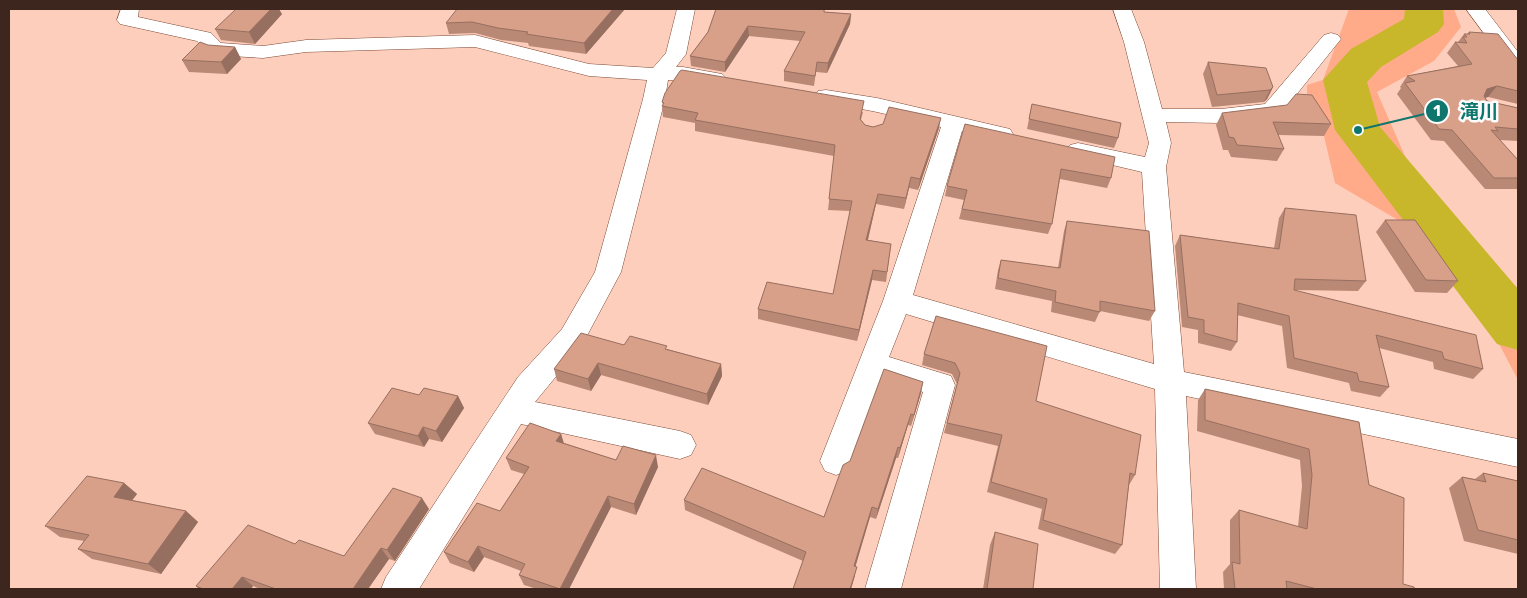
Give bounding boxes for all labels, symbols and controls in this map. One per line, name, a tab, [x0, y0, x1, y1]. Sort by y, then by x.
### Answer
callout: 滝川	[1425, 94, 1508, 128]
text: 滝川	[1460, 100, 1498, 123]
text: 1	[1433, 102, 1441, 120]

